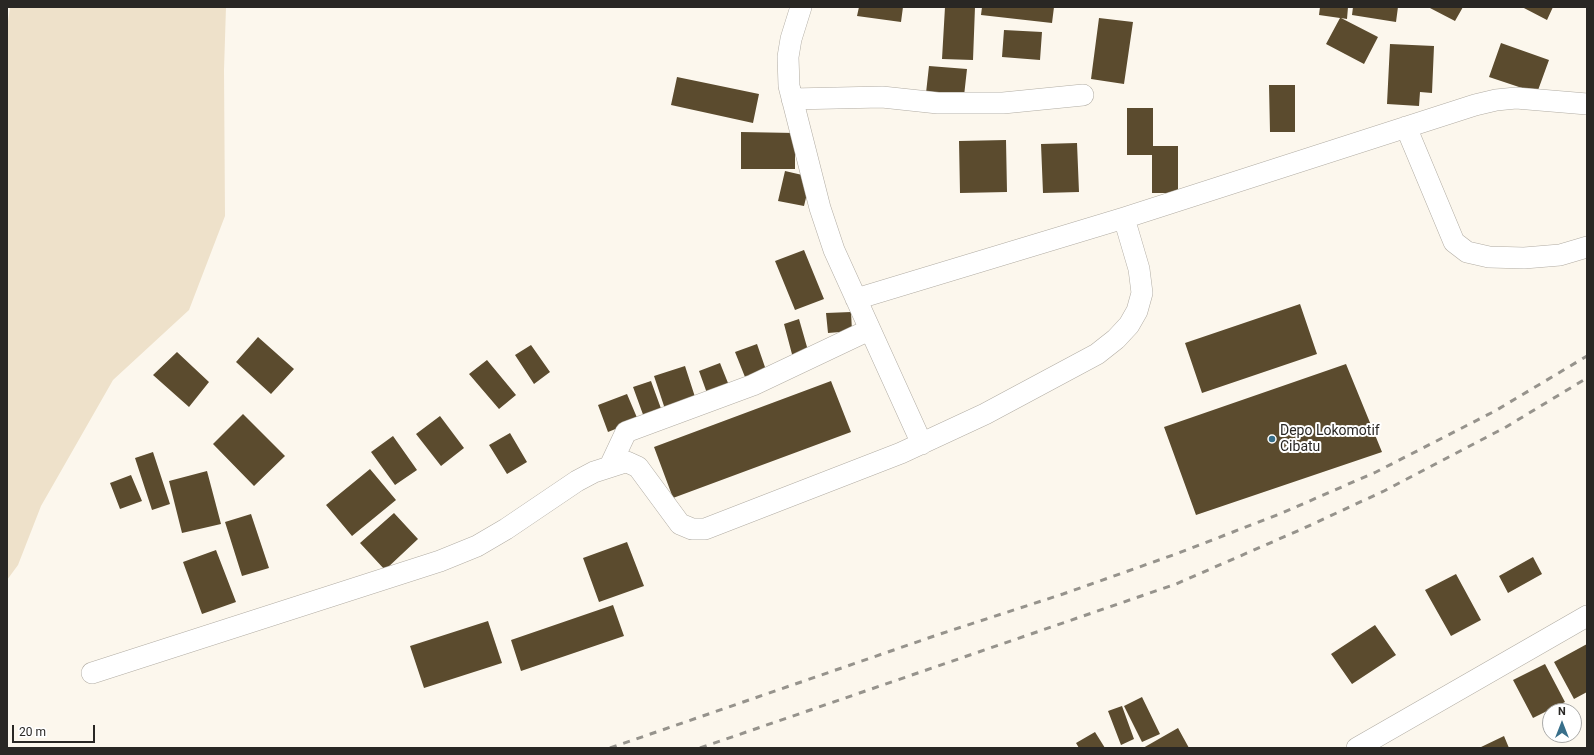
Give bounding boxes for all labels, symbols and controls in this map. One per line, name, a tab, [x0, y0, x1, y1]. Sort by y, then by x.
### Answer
place label: Depo Lokomotif Cibatu	[1280, 423, 1380, 456]
marker: Depo Lokomotif Cibatu	[1267, 434, 1277, 444]
north arrow	[1542, 703, 1582, 743]
text: N	[1558, 705, 1566, 718]
scale bar	[14, 717, 97, 743]
text: 20 m	[19, 725, 46, 739]

